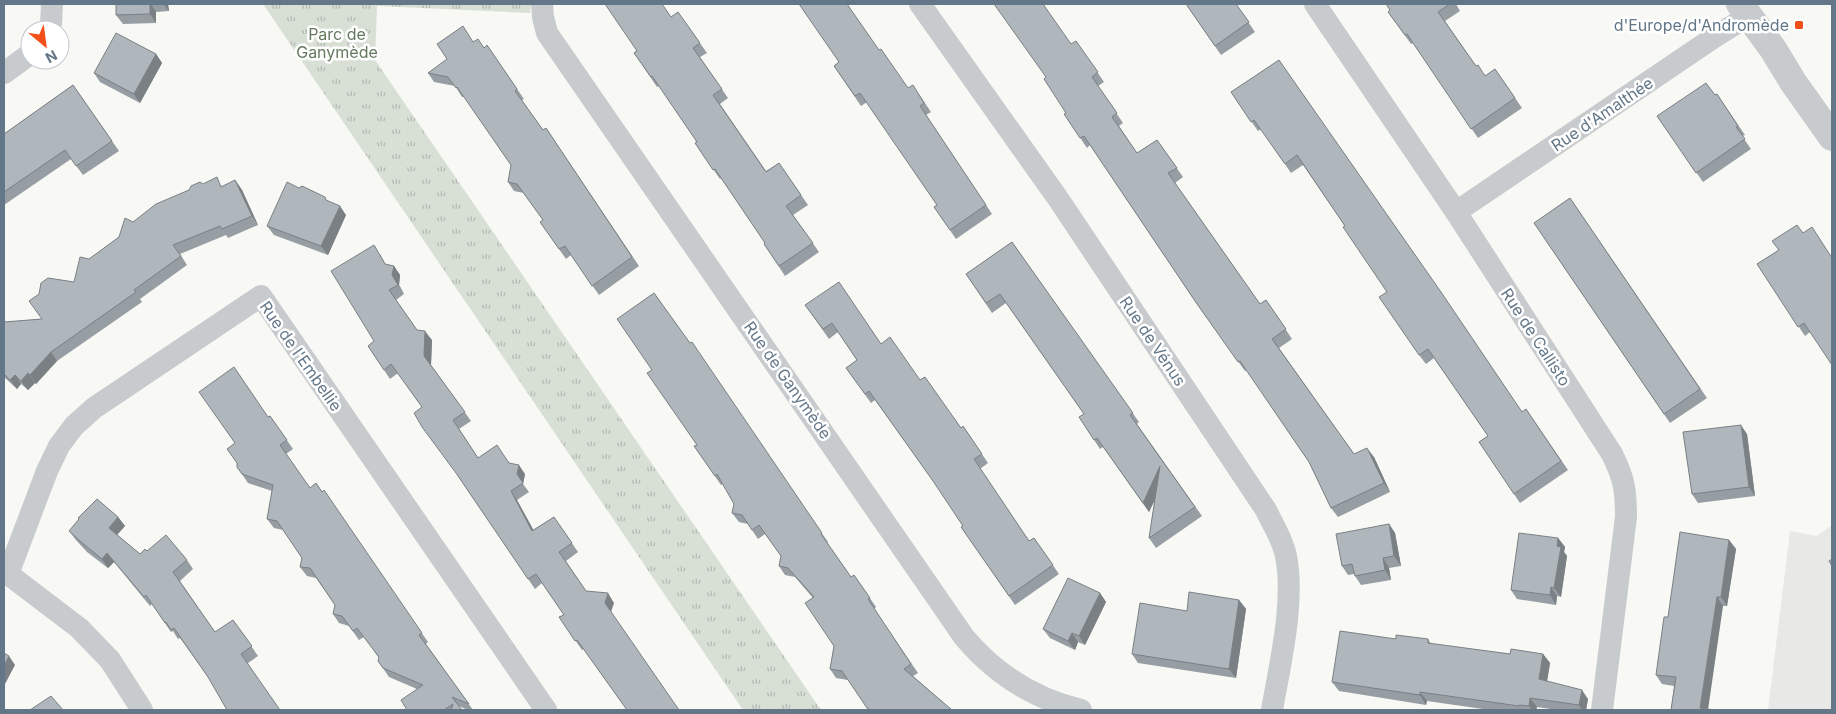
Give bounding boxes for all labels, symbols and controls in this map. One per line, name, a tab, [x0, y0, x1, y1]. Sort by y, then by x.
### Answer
place label: d'Europe/d'Andromède	[1614, 15, 1789, 35]
marker: d'Europe/d'Andromède	[1793, 19, 1805, 31]
north arrow	[20, 20, 70, 70]
park label: Parc de Ganymède	[296, 24, 378, 62]
text: N	[43, 47, 60, 67]
street label: Rue d'Amalthée	[1547, 73, 1657, 155]
street label: Rue de Callisto	[1497, 284, 1575, 390]
street label: Rue de Vénus	[1116, 292, 1190, 390]
street label: Rue de l'Embellie	[256, 297, 346, 415]
street label: Rue de Ganymède	[740, 317, 836, 443]

